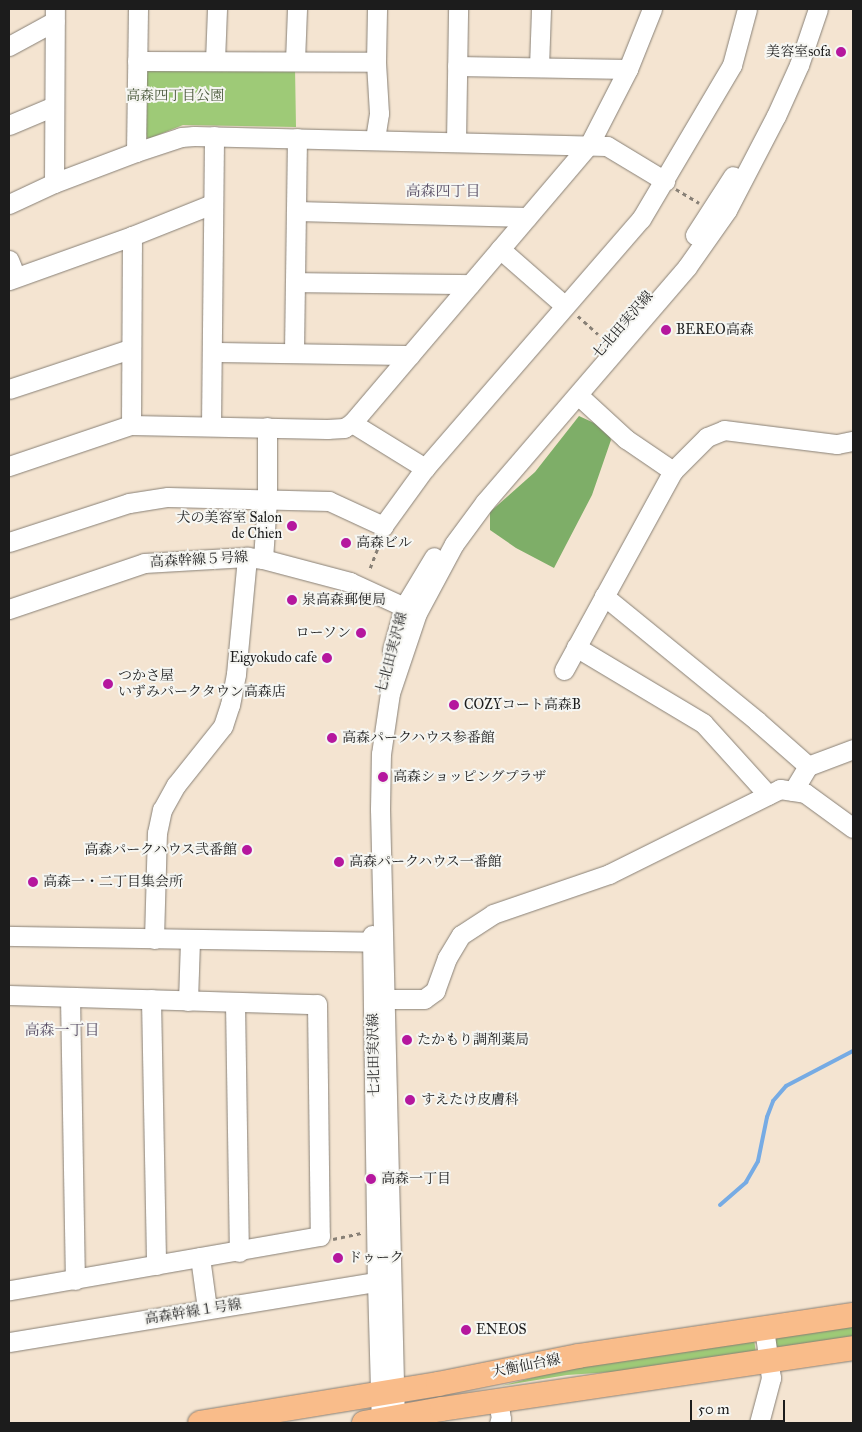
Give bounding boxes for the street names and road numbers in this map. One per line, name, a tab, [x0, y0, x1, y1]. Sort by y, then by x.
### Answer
street label: 七北田実沢線	[589, 288, 657, 362]
street label: 高森幹線５号線	[150, 549, 248, 571]
street label: 七北田実沢線	[373, 610, 411, 696]
street label: 七北田実沢線	[365, 1013, 383, 1097]
street label: 高森幹線１号線	[143, 1296, 243, 1328]
street label: 大衡仙台線	[490, 1351, 562, 1381]

